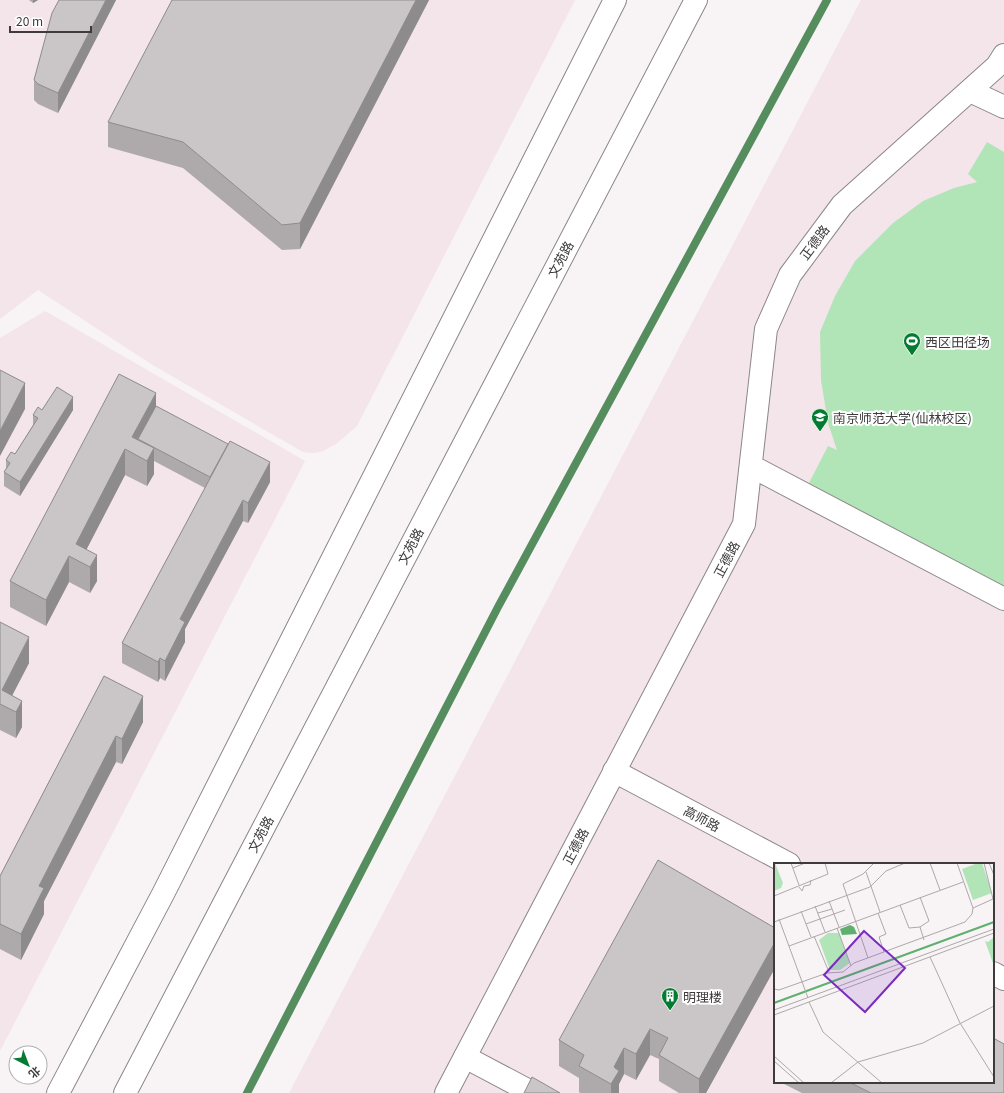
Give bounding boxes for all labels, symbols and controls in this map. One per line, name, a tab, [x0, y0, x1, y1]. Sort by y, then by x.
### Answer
scale bar	[10, 8, 91, 34]
text: 20 m	[16, 12, 43, 29]
street label: 正德路	[795, 221, 833, 263]
street label: 文苑路	[542, 237, 578, 281]
sports icon: 西区田径场	[902, 331, 922, 356]
place label: 西区田径场	[925, 332, 990, 351]
school or university icon: 南京师范大学(仙林校区)	[810, 407, 830, 432]
place label: 南京师范大学(仙林校区)	[833, 408, 972, 427]
street label: 文苑路	[392, 524, 428, 568]
street label: 正德路	[708, 537, 744, 581]
street label: 高师路	[680, 800, 724, 836]
street label: 文苑路	[242, 812, 278, 856]
street label: 正德路	[557, 824, 593, 868]
inset map	[774, 863, 994, 1083]
building icon: 明理楼	[660, 986, 680, 1011]
place label: 明理楼	[683, 987, 722, 1006]
north arrow	[8, 1045, 48, 1085]
text: 北	[26, 1064, 45, 1083]

